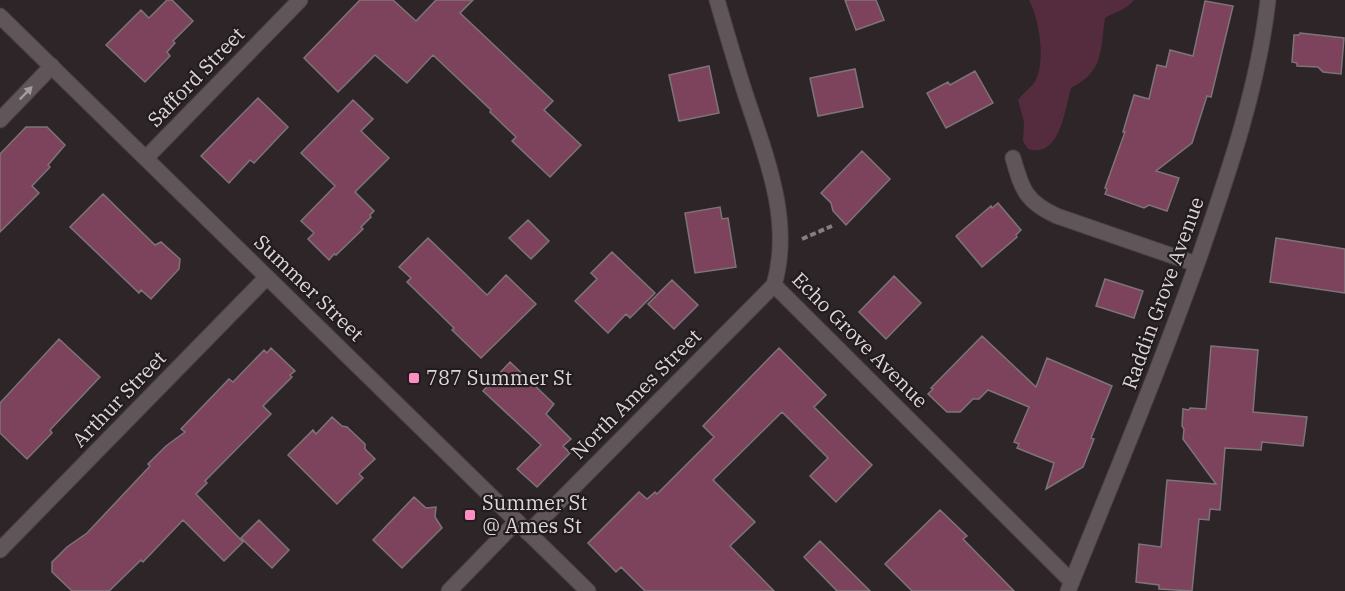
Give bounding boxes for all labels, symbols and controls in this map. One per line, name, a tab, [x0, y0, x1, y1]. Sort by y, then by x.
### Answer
street label: Safford Street	[141, 21, 250, 133]
one-way arrow	[19, 86, 32, 101]
street label: Raddin Grove Avenue	[1115, 193, 1210, 393]
street label: Summer Street	[249, 228, 370, 347]
street label: Echo Grove Avenue	[787, 266, 934, 413]
street label: North Ames Street	[565, 323, 707, 465]
street label: Arthur Street	[66, 345, 172, 453]
place label: 787 Summer St	[426, 364, 572, 391]
marker: 787 Summer St	[407, 371, 421, 385]
place label: Summer St @ Ames St	[482, 489, 587, 539]
marker: Summer St @ Ames St	[463, 508, 477, 522]

